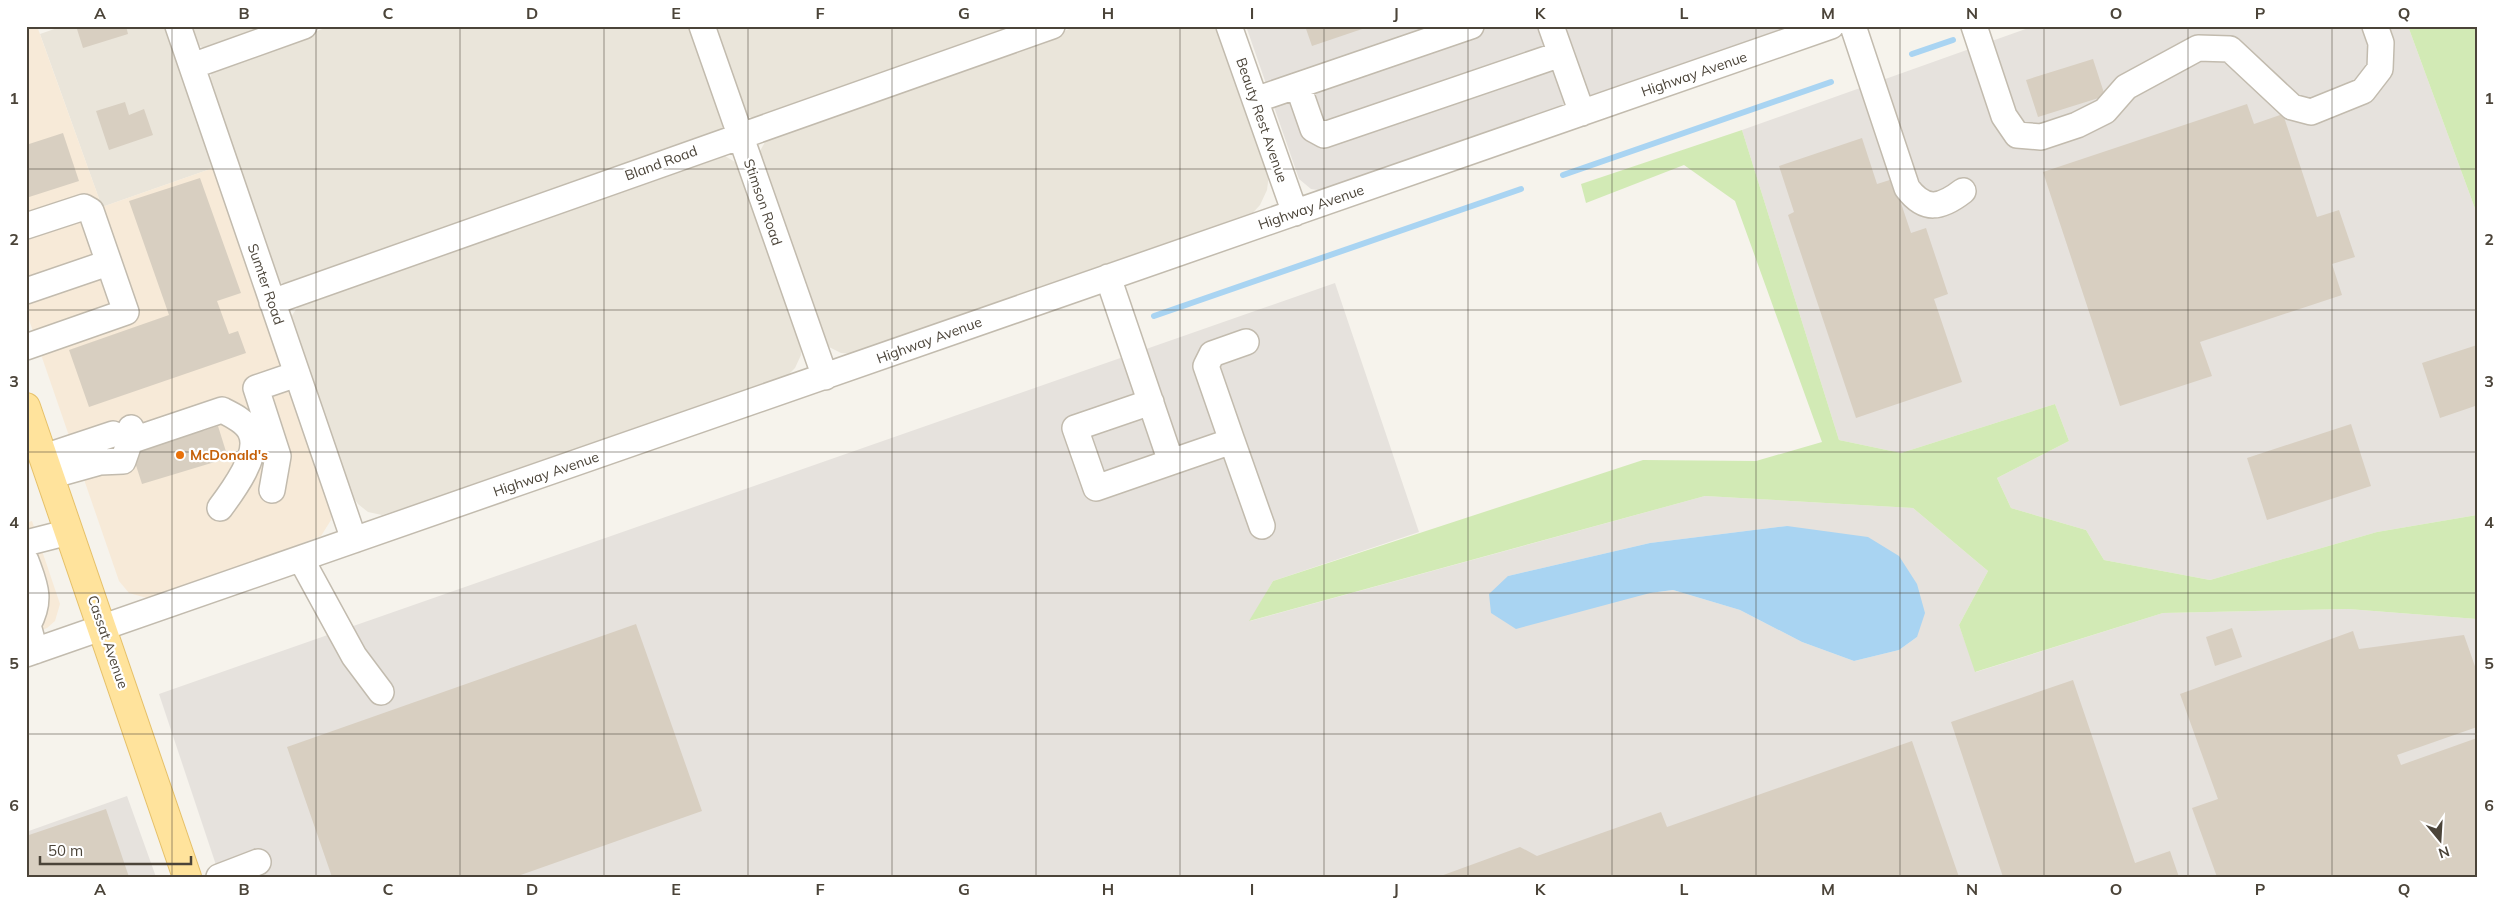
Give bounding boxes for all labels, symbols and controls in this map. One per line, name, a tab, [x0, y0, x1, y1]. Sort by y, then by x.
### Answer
text: A	[94, 3, 106, 23]
text: B	[238, 3, 250, 23]
text: C	[383, 3, 394, 23]
text: D	[526, 3, 538, 23]
text: E	[671, 3, 681, 23]
text: F	[815, 3, 825, 23]
text: G	[958, 3, 970, 23]
text: H	[1102, 3, 1114, 23]
text: I	[1250, 3, 1254, 23]
text: J	[1393, 3, 1399, 23]
text: K	[1535, 3, 1547, 23]
text: L	[1680, 3, 1689, 23]
text: M	[1821, 3, 1835, 23]
text: N	[1966, 3, 1978, 23]
text: O	[2110, 3, 2122, 23]
text: P	[2255, 3, 2266, 23]
text: Q	[2398, 3, 2410, 23]
street label: Highway Avenue	[1639, 47, 1749, 101]
street label: Beauty Rest Avenue	[1232, 55, 1292, 185]
text: 1	[9, 88, 19, 108]
text: 1	[2484, 88, 2494, 108]
street label: Bland Road	[622, 142, 700, 184]
street label: Stimson Road	[740, 156, 786, 248]
street label: Highway Avenue	[1256, 180, 1366, 234]
text: 2	[9, 229, 19, 249]
text: 2	[2484, 229, 2494, 249]
street label: Sumter Road	[244, 241, 288, 327]
street label: Highway Avenue	[874, 313, 984, 367]
text: 3	[9, 371, 19, 391]
text: 3	[2484, 371, 2494, 391]
place label: McDonald's	[190, 446, 268, 464]
street label: Highway Avenue	[491, 447, 601, 501]
marker: McDonald's	[174, 449, 186, 461]
text: 4	[9, 512, 19, 532]
text: 4	[2484, 512, 2494, 532]
street label: Cassat Avenue	[84, 593, 132, 691]
text: 5	[9, 653, 19, 673]
text: 5	[2484, 653, 2494, 673]
text: 6	[9, 795, 19, 815]
text: 6	[2484, 795, 2494, 815]
north arrow	[2416, 816, 2466, 866]
scale bar	[40, 833, 191, 865]
text: 50 m	[48, 841, 83, 860]
text: N	[2436, 842, 2452, 863]
text: A	[94, 879, 106, 899]
text: B	[238, 879, 250, 899]
text: C	[383, 879, 394, 899]
text: D	[526, 879, 538, 899]
text: E	[671, 879, 681, 899]
text: F	[815, 879, 825, 899]
text: G	[958, 879, 970, 899]
text: H	[1102, 879, 1114, 899]
text: I	[1250, 879, 1254, 899]
text: J	[1393, 879, 1399, 899]
text: K	[1535, 879, 1547, 899]
text: L	[1680, 879, 1689, 899]
text: M	[1821, 879, 1835, 899]
text: N	[1966, 879, 1978, 899]
text: O	[2110, 879, 2122, 899]
text: P	[2255, 879, 2266, 899]
text: Q	[2398, 879, 2410, 899]

